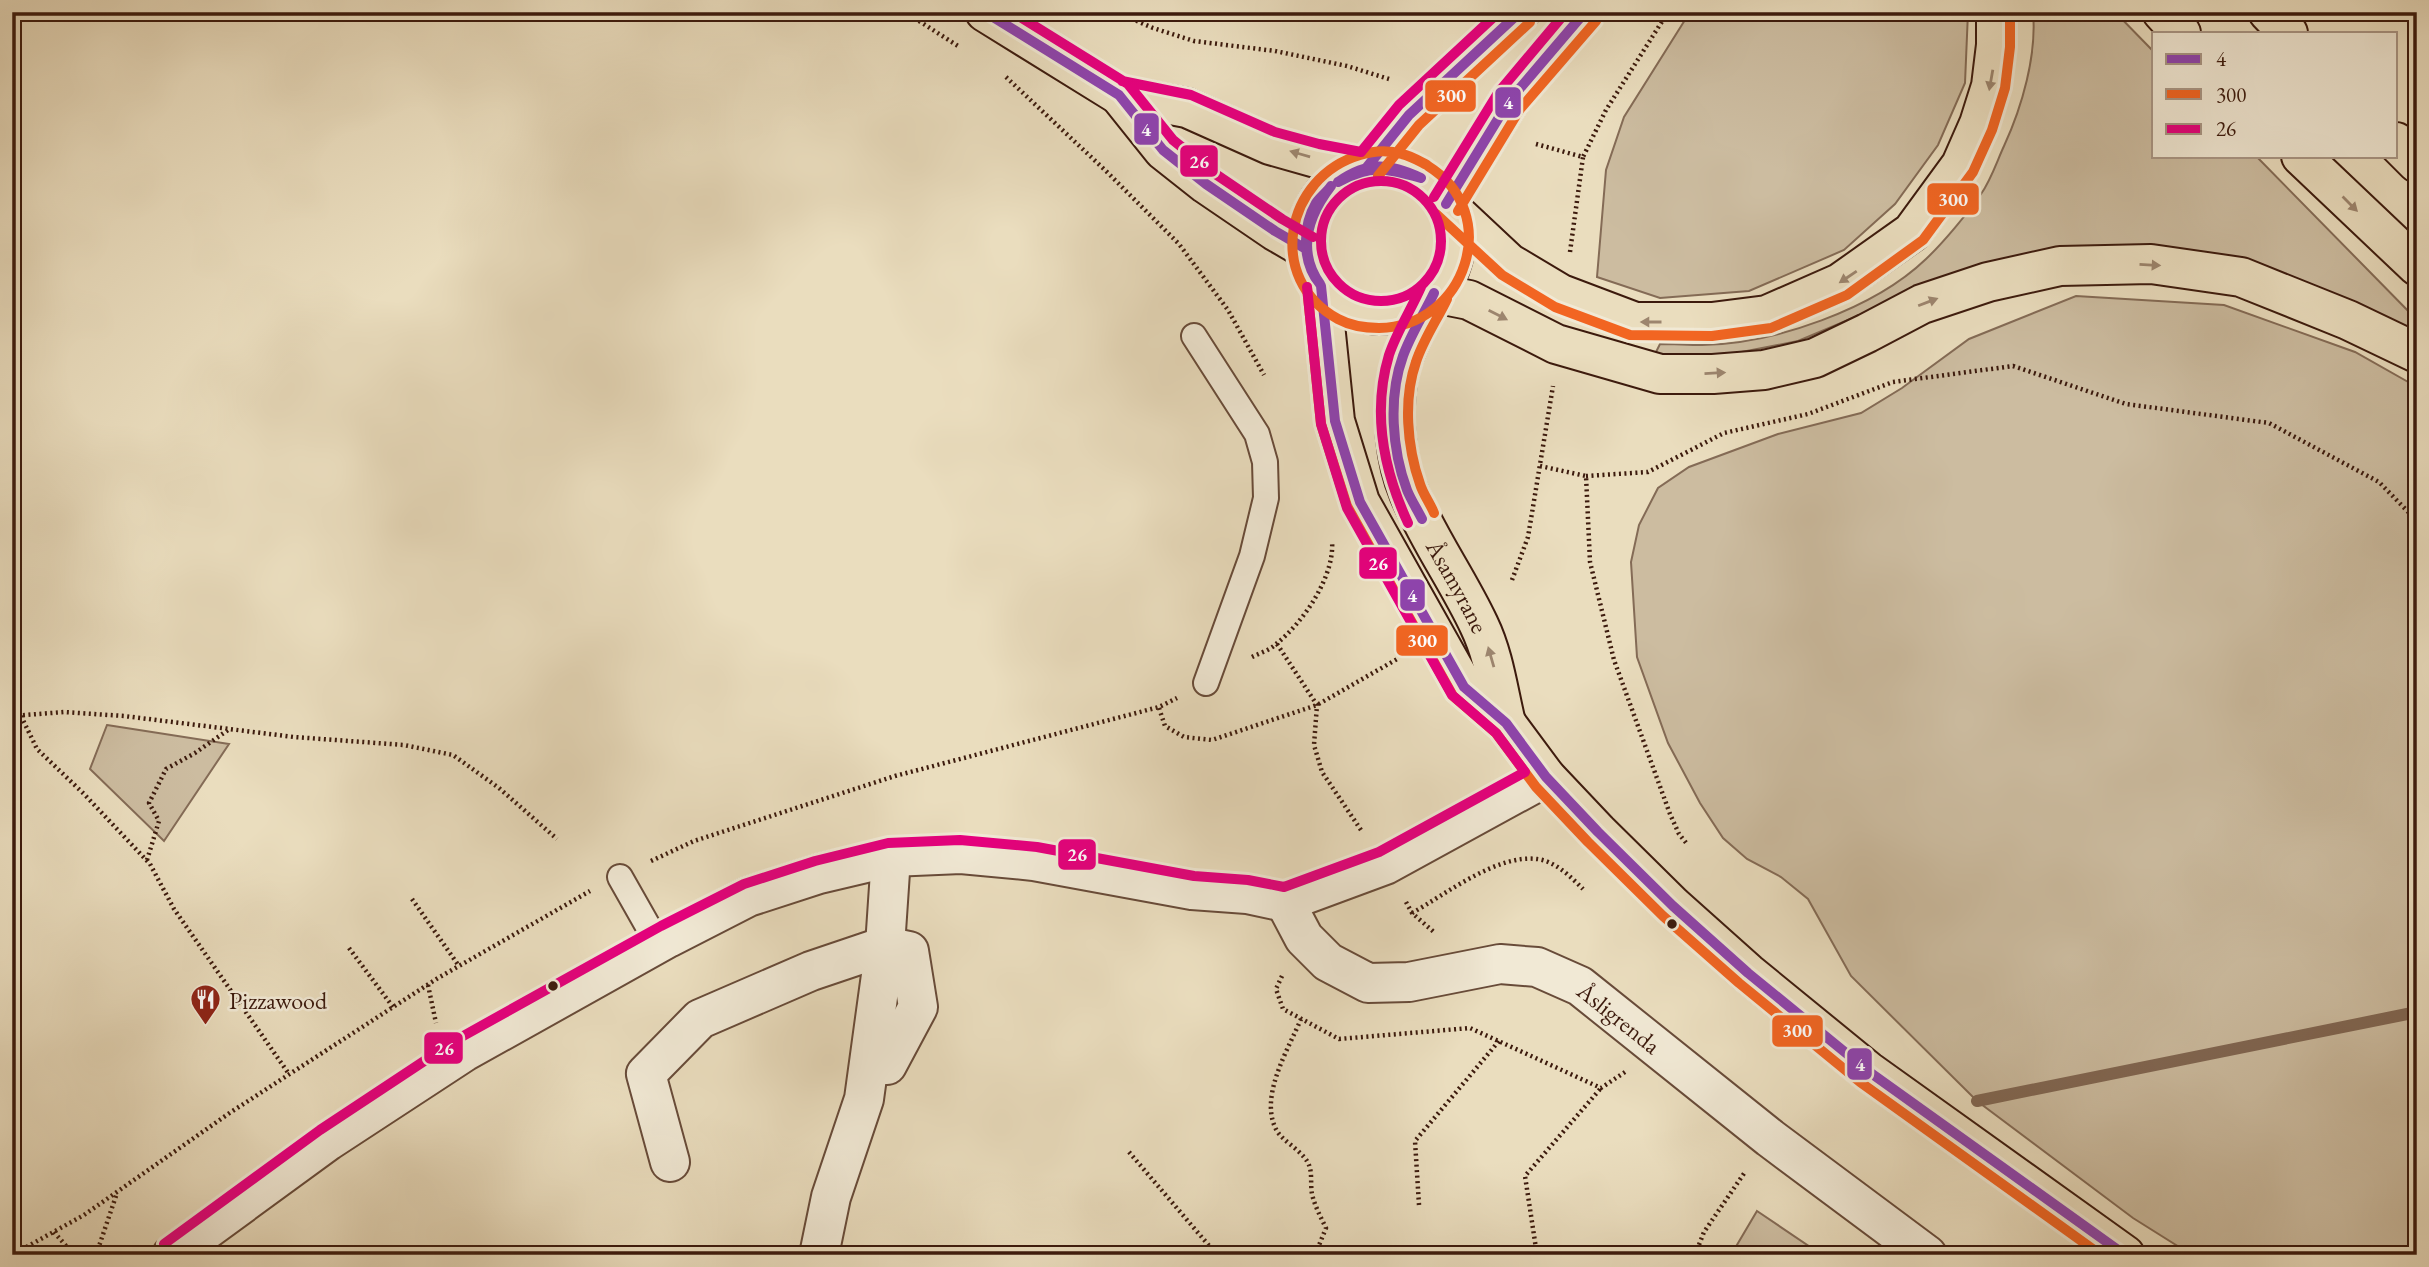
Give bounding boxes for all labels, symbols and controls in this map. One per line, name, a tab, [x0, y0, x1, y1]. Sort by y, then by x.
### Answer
legend	[2152, 32, 2398, 158]
text: 4	[2216, 45, 2227, 72]
one-way arrow	[1985, 69, 1996, 91]
line badge: 300	[1424, 79, 1477, 113]
text: 300	[2216, 81, 2246, 108]
text: 300	[1436, 83, 1466, 108]
line badge: 4	[1494, 86, 1522, 119]
text: 4	[1503, 90, 1514, 115]
line badge: 4	[1133, 112, 1160, 146]
text: 26	[2216, 115, 2236, 142]
text: 4	[1141, 117, 1152, 142]
line badge: 26	[1179, 144, 1219, 178]
one-way arrow	[1290, 148, 1311, 158]
text: 26	[1189, 149, 1209, 174]
line badge: 300	[1926, 182, 1980, 216]
text: 300	[1938, 187, 1968, 212]
one-way arrow	[2341, 195, 2358, 211]
one-way arrow	[2139, 259, 2161, 270]
one-way arrow	[1839, 270, 1857, 284]
one-way arrow	[1917, 297, 1938, 308]
one-way arrow	[1488, 309, 1508, 320]
one-way arrow	[1639, 316, 1661, 328]
one-way arrow	[1704, 368, 1726, 379]
street label: Åsamyrane	[1419, 533, 1496, 638]
line badge: 26	[1358, 546, 1398, 580]
text: 26	[1368, 551, 1388, 576]
line badge: 4	[1399, 578, 1426, 612]
text: 4	[1407, 583, 1418, 608]
line badge: 300	[1395, 624, 1449, 657]
text: 300	[1407, 628, 1437, 653]
one-way arrow	[1485, 646, 1495, 667]
line badge: 26	[1057, 838, 1097, 871]
text: 26	[1067, 842, 1087, 867]
unlabelled marker	[1665, 917, 1679, 931]
street label: Åsligrenda	[1570, 974, 1668, 1060]
unlabelled marker	[546, 979, 560, 993]
restaurant icon: Pizzawood	[189, 983, 223, 1027]
place label: Pizzawood	[229, 985, 328, 1016]
line badge: 300	[1771, 1014, 1824, 1048]
text: 300	[1782, 1018, 1812, 1043]
line badge: 26	[423, 1031, 464, 1065]
text: 26	[434, 1036, 454, 1061]
line badge: 4	[1846, 1047, 1873, 1081]
text: 4	[1855, 1052, 1866, 1077]

